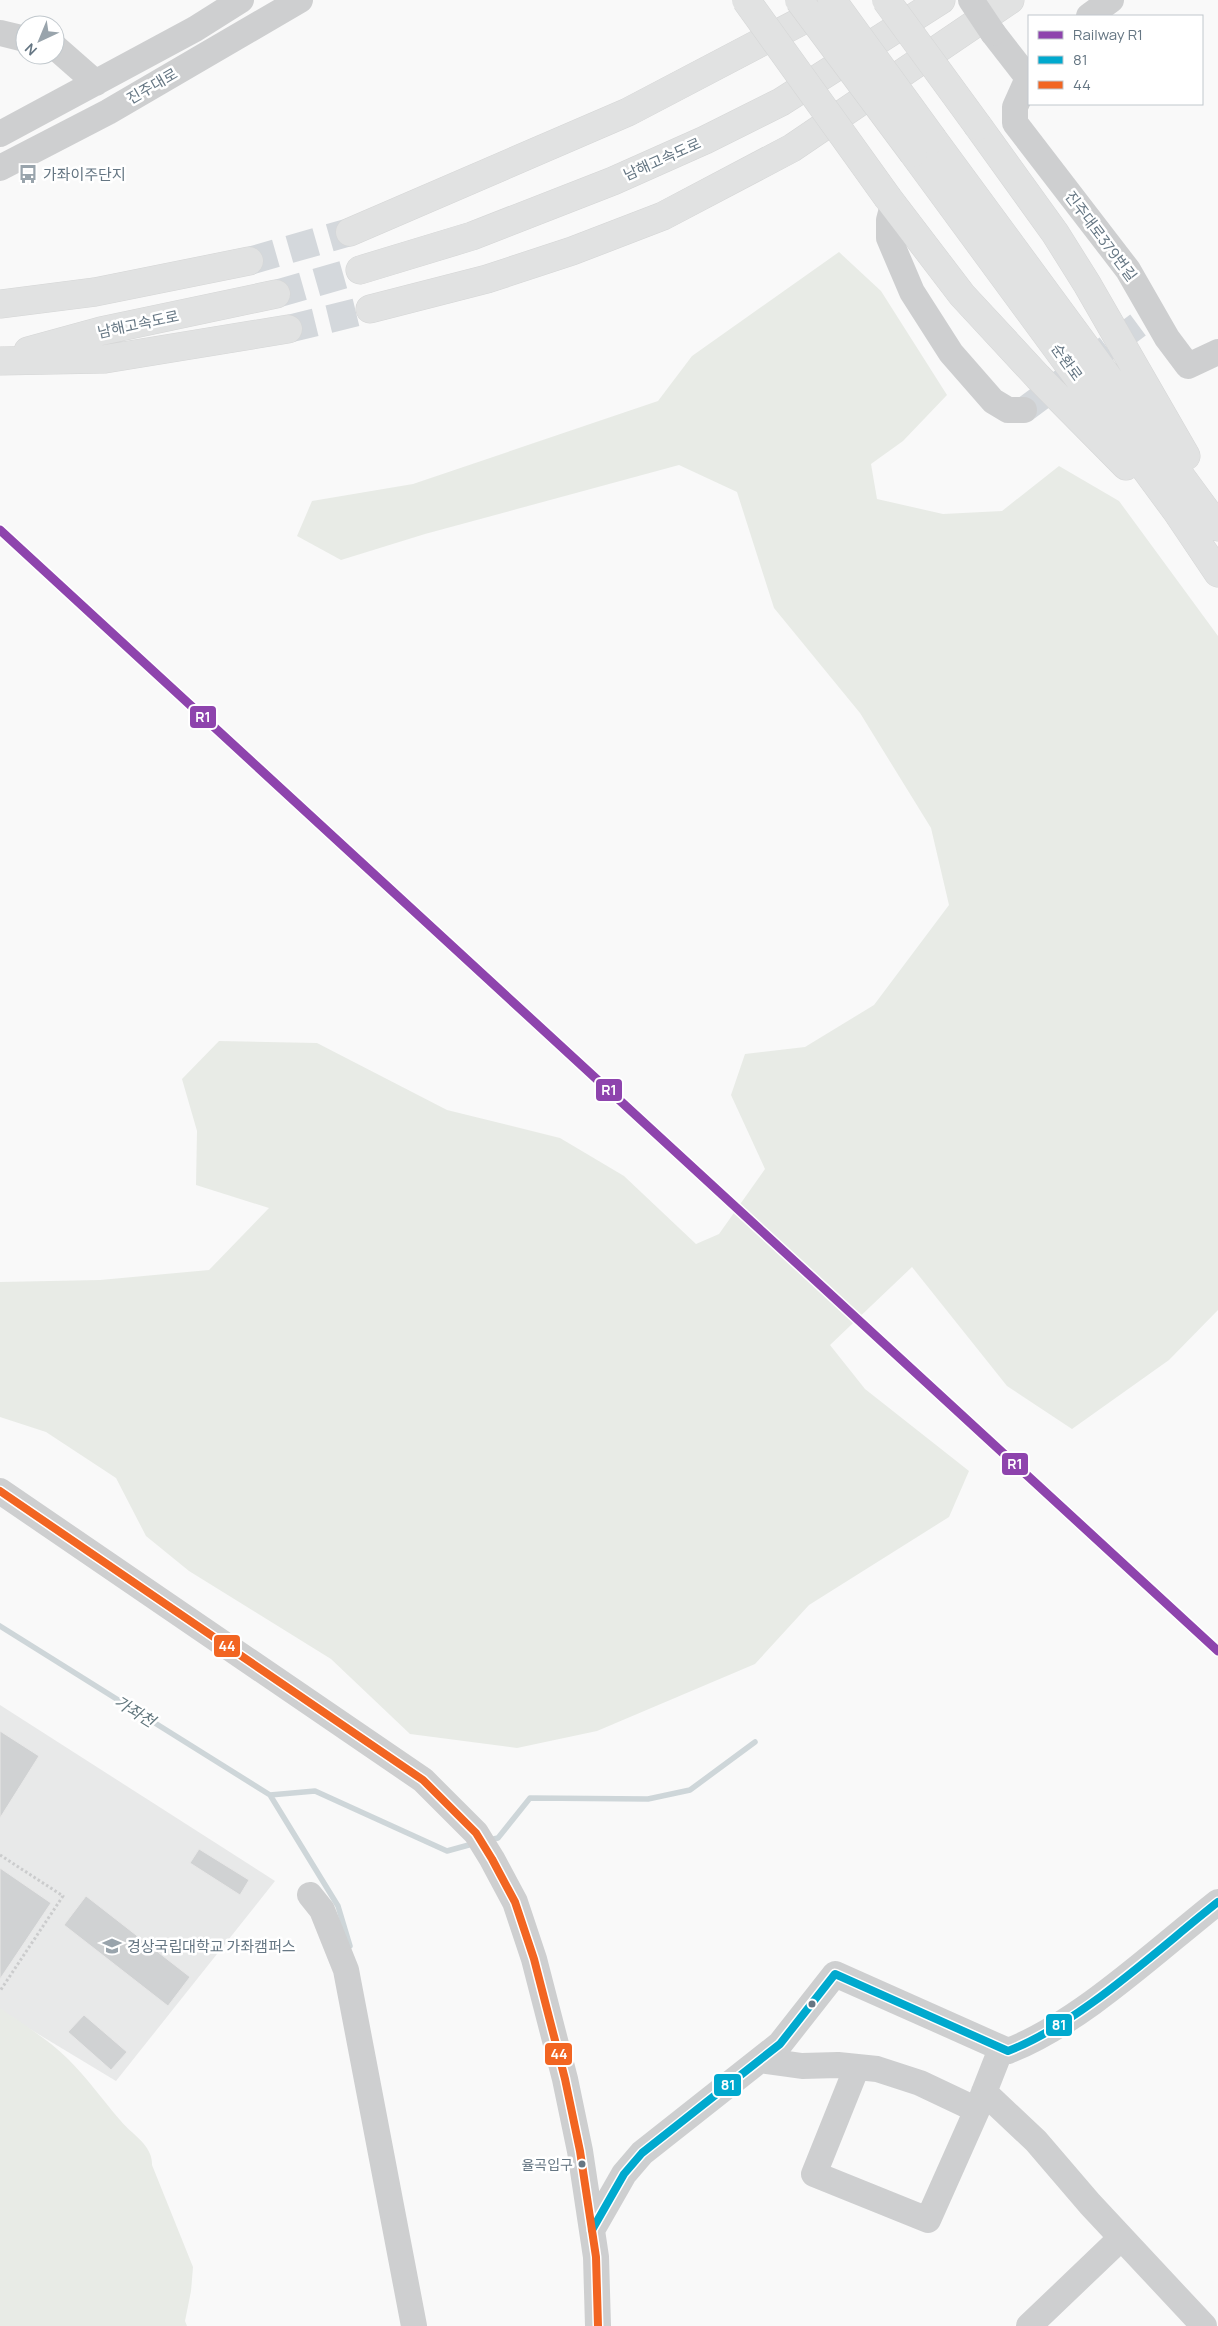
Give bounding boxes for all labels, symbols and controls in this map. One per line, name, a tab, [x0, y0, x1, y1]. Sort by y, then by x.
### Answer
north arrow	[15, 15, 65, 65]
legend	[1028, 15, 1203, 105]
text: Railway R1	[1073, 24, 1143, 45]
text: N	[20, 39, 41, 60]
text: 81	[1073, 49, 1088, 70]
street label: 진주대로	[123, 63, 181, 109]
text: 44	[1073, 74, 1091, 95]
street label: 남해고속도로	[620, 133, 704, 185]
bus stop icon: 가좌이주단지	[17, 163, 39, 185]
place label: 가좌이주단지	[43, 164, 126, 185]
street label: 진주대로379번길	[1060, 187, 1142, 285]
street label: 남해고속도로	[95, 305, 181, 343]
street label: 순환로	[1046, 339, 1088, 385]
line badge: R1	[189, 705, 217, 729]
text: R1	[195, 707, 211, 726]
line badge: R1	[595, 1078, 623, 1102]
text: R1	[601, 1080, 617, 1099]
line badge: R1	[1001, 1452, 1029, 1476]
text: R1	[1007, 1454, 1023, 1473]
line badge: 44	[213, 1634, 241, 1658]
text: 44	[219, 1636, 235, 1655]
water label: 가좌천	[110, 1690, 161, 1733]
school or university icon: 경상국립대학교 가좌캠퍼스	[101, 1935, 123, 1957]
place label: 경상국립대학교 가좌캠퍼스	[127, 1936, 296, 1957]
unlabelled marker	[807, 1999, 817, 2009]
line badge: 81	[1045, 2013, 1073, 2037]
text: 81	[1052, 2015, 1066, 2034]
line badge: 44	[544, 2042, 573, 2066]
text: 44	[551, 2044, 567, 2063]
line badge: 81	[713, 2073, 742, 2097]
text: 81	[721, 2075, 735, 2094]
place label: 율곡입구	[521, 2155, 573, 2174]
marker: 율곡입구	[577, 2159, 587, 2169]

